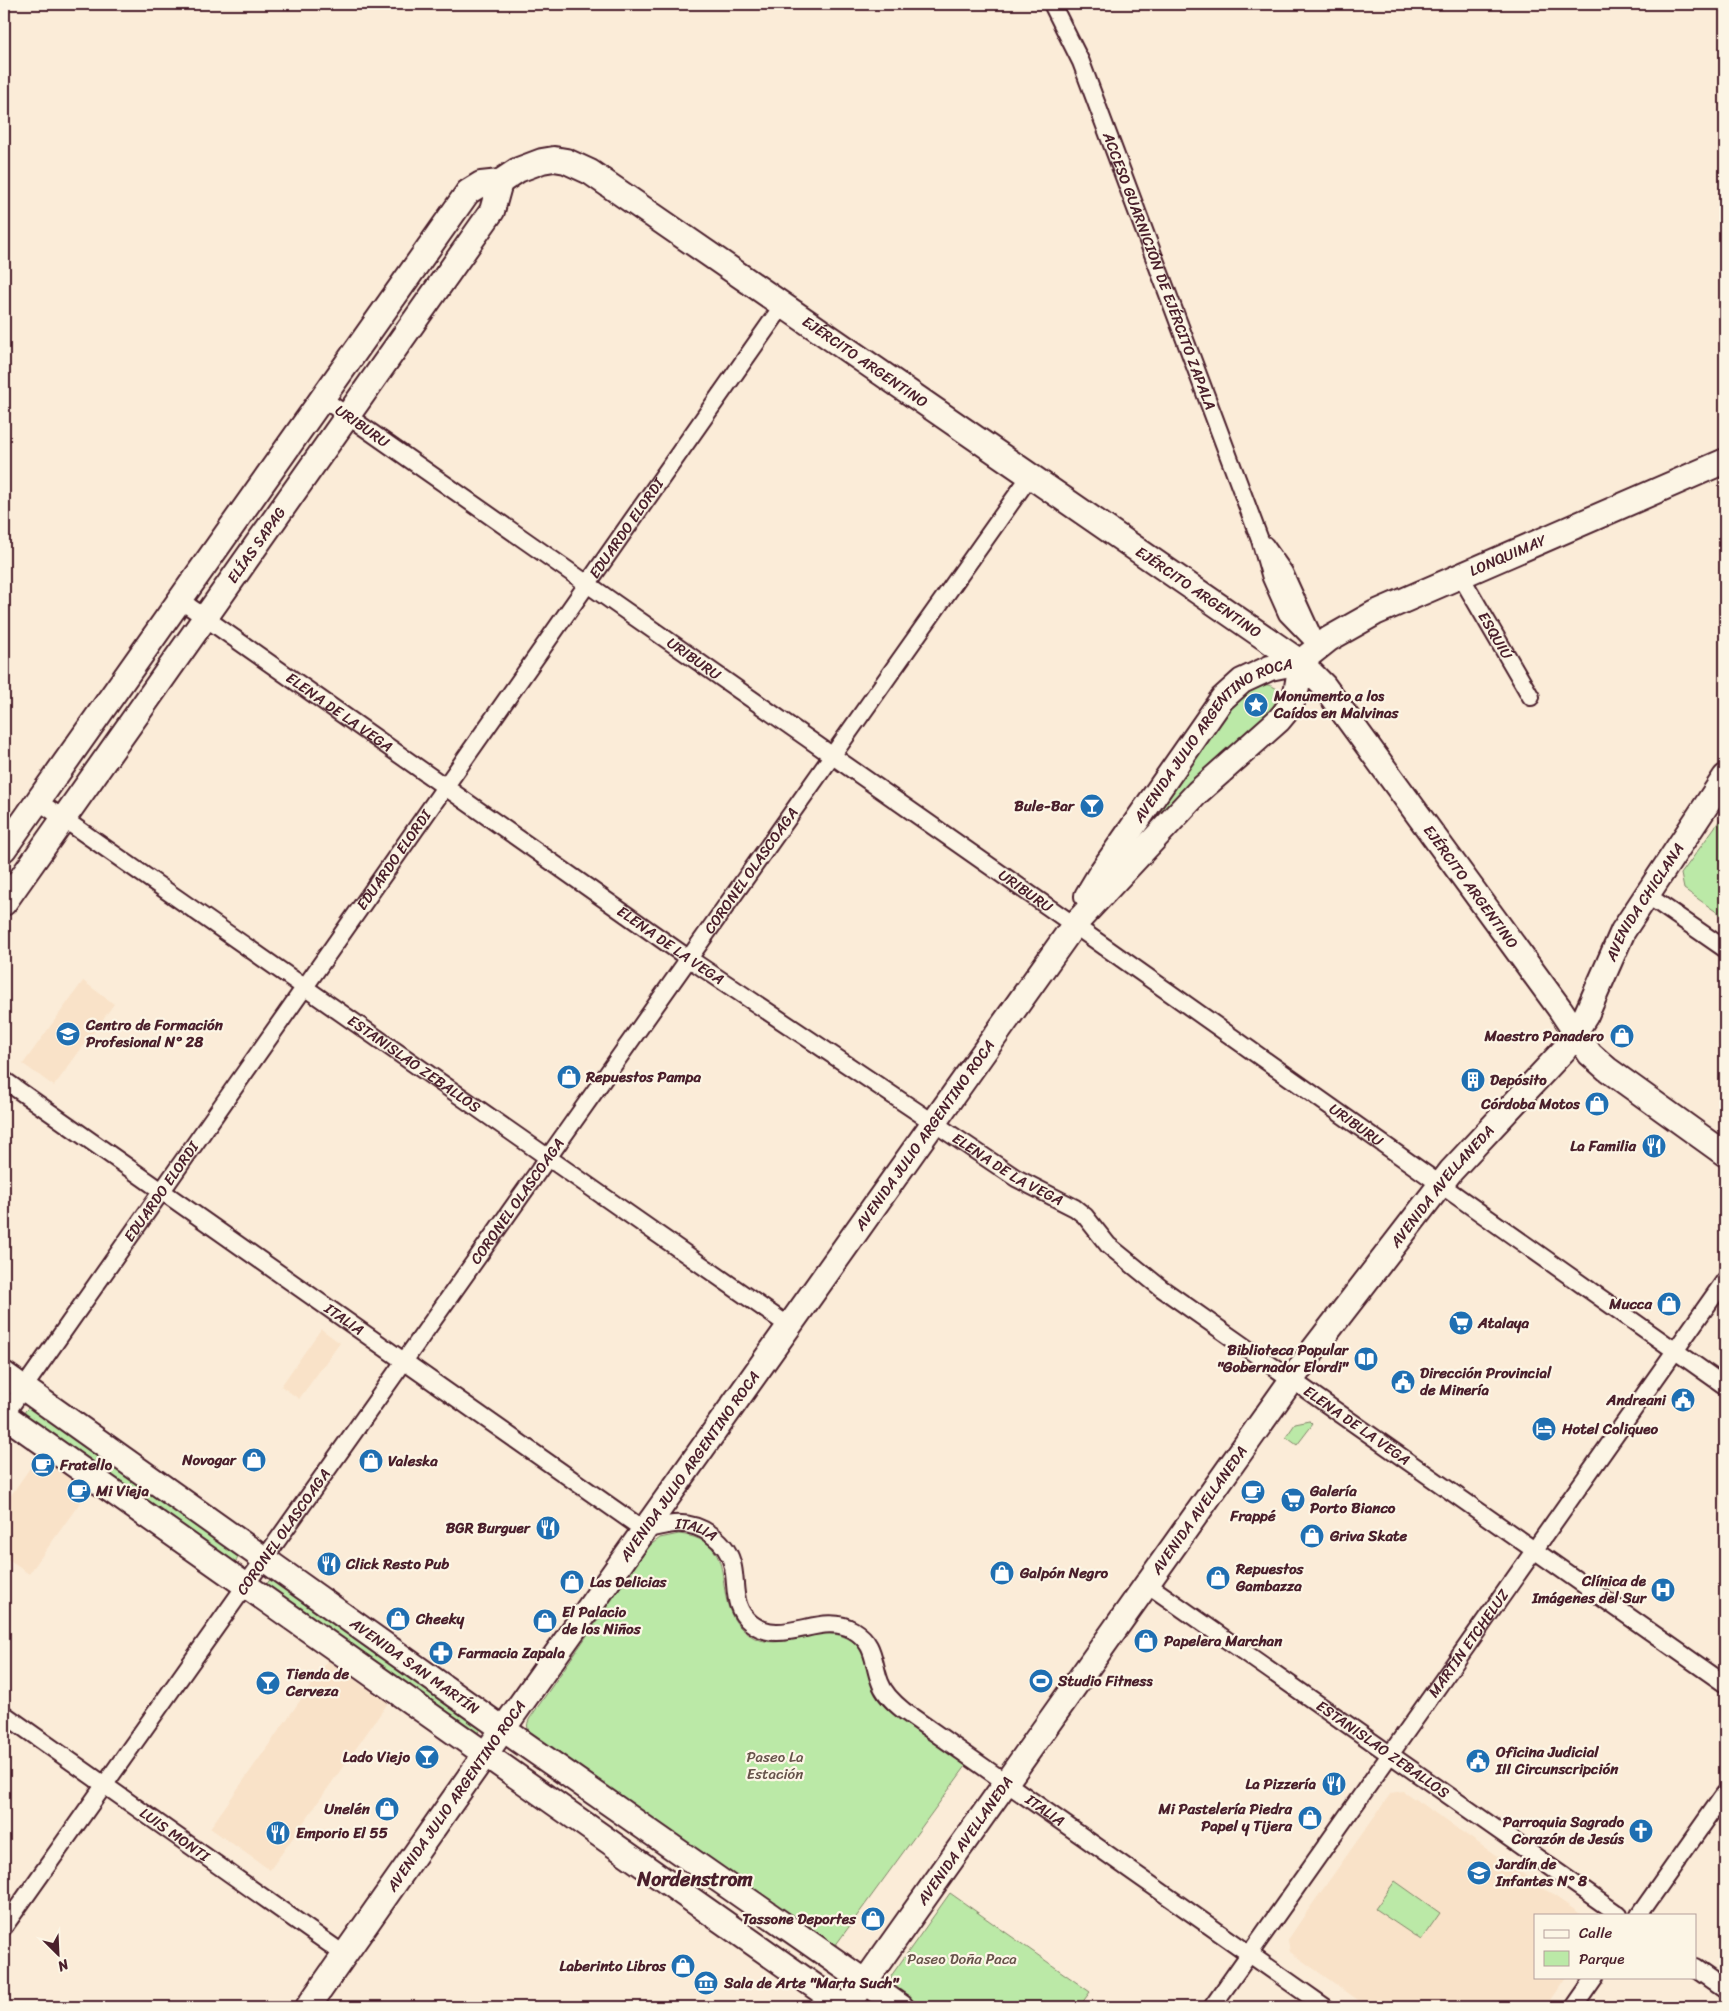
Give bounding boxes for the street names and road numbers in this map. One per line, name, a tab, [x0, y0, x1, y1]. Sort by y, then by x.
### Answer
street label: ACCESO GUARNICIÓN DE EJÉRCITO ZAPALA	[1095, 127, 1223, 414]
street label: EJÉRCITO ARGENTINO	[797, 309, 934, 415]
street label: URIBURU	[329, 398, 396, 455]
street label: EDUARDO ELORDI	[582, 472, 671, 584]
street label: ELÍAS SAPAG	[220, 501, 293, 589]
street label: LONQUIMAY	[1465, 527, 1551, 584]
street label: EJÉRCITO ARGENTINO	[1130, 539, 1267, 645]
street label: ESQUIÚ	[1471, 607, 1520, 665]
street label: URIBURU	[661, 630, 727, 688]
street label: AVENIDA JULIO ARGENTINO ROCA	[1126, 651, 1295, 829]
street label: ELENA DE LA VEGA	[280, 665, 398, 759]
street label: CORONEL OLASCOAGA	[697, 802, 805, 939]
street label: EDUARDO ELORDI	[349, 804, 439, 916]
street label: EJÉRCITO ARGENTINO	[1416, 819, 1525, 955]
street label: AVENIDA CHICLANA	[1598, 837, 1691, 966]
street label: URIBURU	[993, 863, 1059, 920]
street label: ELENA DE LA VEGA	[611, 899, 730, 992]
street label: ESTANISLAO ZEBALLOS	[342, 1008, 487, 1120]
street label: AVENIDA JULIO ARGENTINO ROCA	[847, 1034, 1002, 1237]
street label: URIBURU	[1323, 1096, 1390, 1154]
street label: AVENIDA AVELLANEDA	[1383, 1119, 1501, 1254]
street label: ELENA DE LA VEGA	[947, 1126, 1068, 1213]
street label: CORONEL OLASCOAGA	[463, 1132, 571, 1270]
street label: EDUARDO ELORDI	[117, 1135, 206, 1247]
street label: ITALIA	[318, 1296, 370, 1342]
street label: AVENIDA JULIO ARGENTINO ROCA	[612, 1365, 767, 1568]
street label: ELENA DE LA VEGA	[1298, 1379, 1416, 1472]
street label: AVENIDA AVELLANEDA	[1144, 1440, 1254, 1581]
street label: CORONEL OLASCOAGA	[229, 1463, 337, 1601]
street label: ITALIA	[674, 1511, 723, 1548]
street label: MARTÍN ETCHELUZ	[1421, 1583, 1516, 1703]
street label: AVENIDA SAN MARTÍN	[344, 1610, 485, 1722]
street label: ESTANISLAO ZEBALLOS	[1311, 1693, 1455, 1806]
street label: AVENIDA JULIO ARGENTINO ROCA	[379, 1695, 533, 1898]
street label: AVENIDA AVELLANEDA	[909, 1771, 1020, 1911]
street label: ITALIA	[1019, 1786, 1070, 1833]
street label: LUIS MONTI	[134, 1801, 216, 1869]

